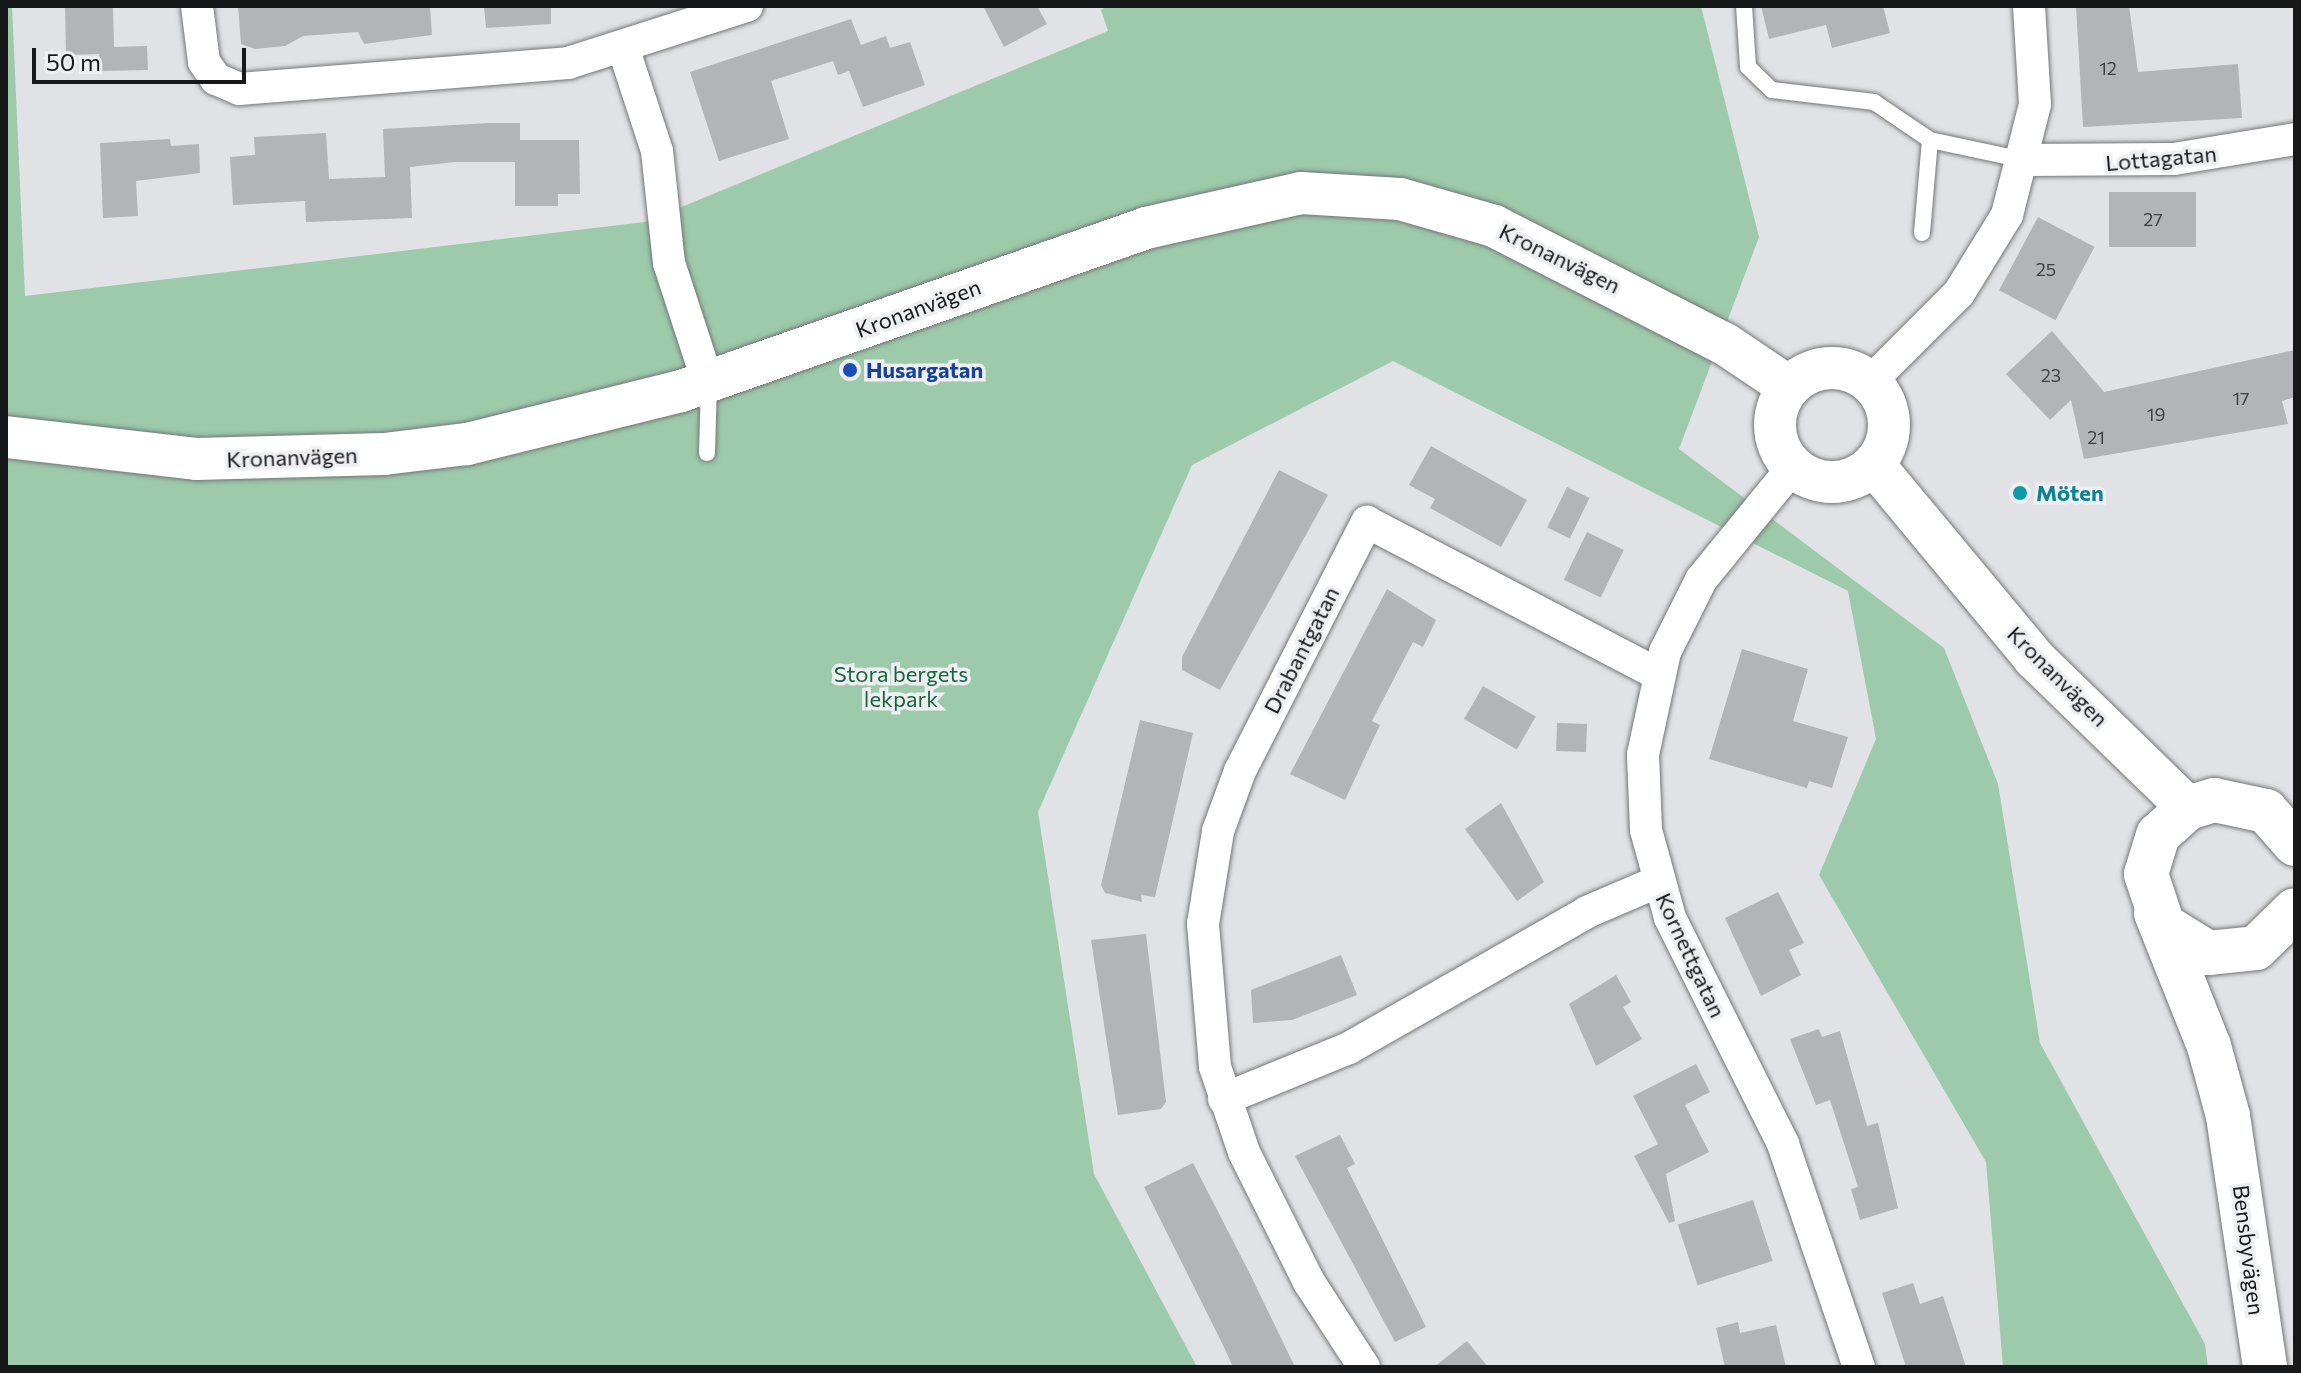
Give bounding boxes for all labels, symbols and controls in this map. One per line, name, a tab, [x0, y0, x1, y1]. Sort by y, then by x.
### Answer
scale bar	[36, 32, 250, 82]
text: 50 m	[46, 47, 101, 76]
house number: 12	[2099, 57, 2117, 79]
street label: Lottagatan	[2104, 140, 2218, 176]
house number: 27	[2143, 208, 2163, 230]
street label: Kronanvägen	[1495, 217, 1625, 299]
house number: 25	[2036, 258, 2056, 280]
street label: Kronanvägen	[852, 273, 984, 343]
place label: Husargatan	[866, 357, 983, 383]
marker: Husargatan	[841, 361, 859, 379]
house number: 23	[2041, 364, 2061, 386]
house number: 17	[2232, 387, 2250, 409]
house number: 19	[2147, 403, 2165, 425]
house number: 21	[2087, 426, 2105, 448]
street label: Kronanvägen	[226, 442, 358, 472]
place label: Möten	[2036, 480, 2104, 506]
marker: Möten	[2011, 484, 2029, 502]
street label: Drabantgatan	[1258, 582, 1344, 718]
street label: Kronanvägen	[2002, 620, 2114, 732]
park label: Stora bergets lekpark	[834, 660, 968, 712]
street label: Kornettgatan	[1651, 889, 1731, 1021]
street label: Bensbyvägen	[2228, 1183, 2270, 1317]

